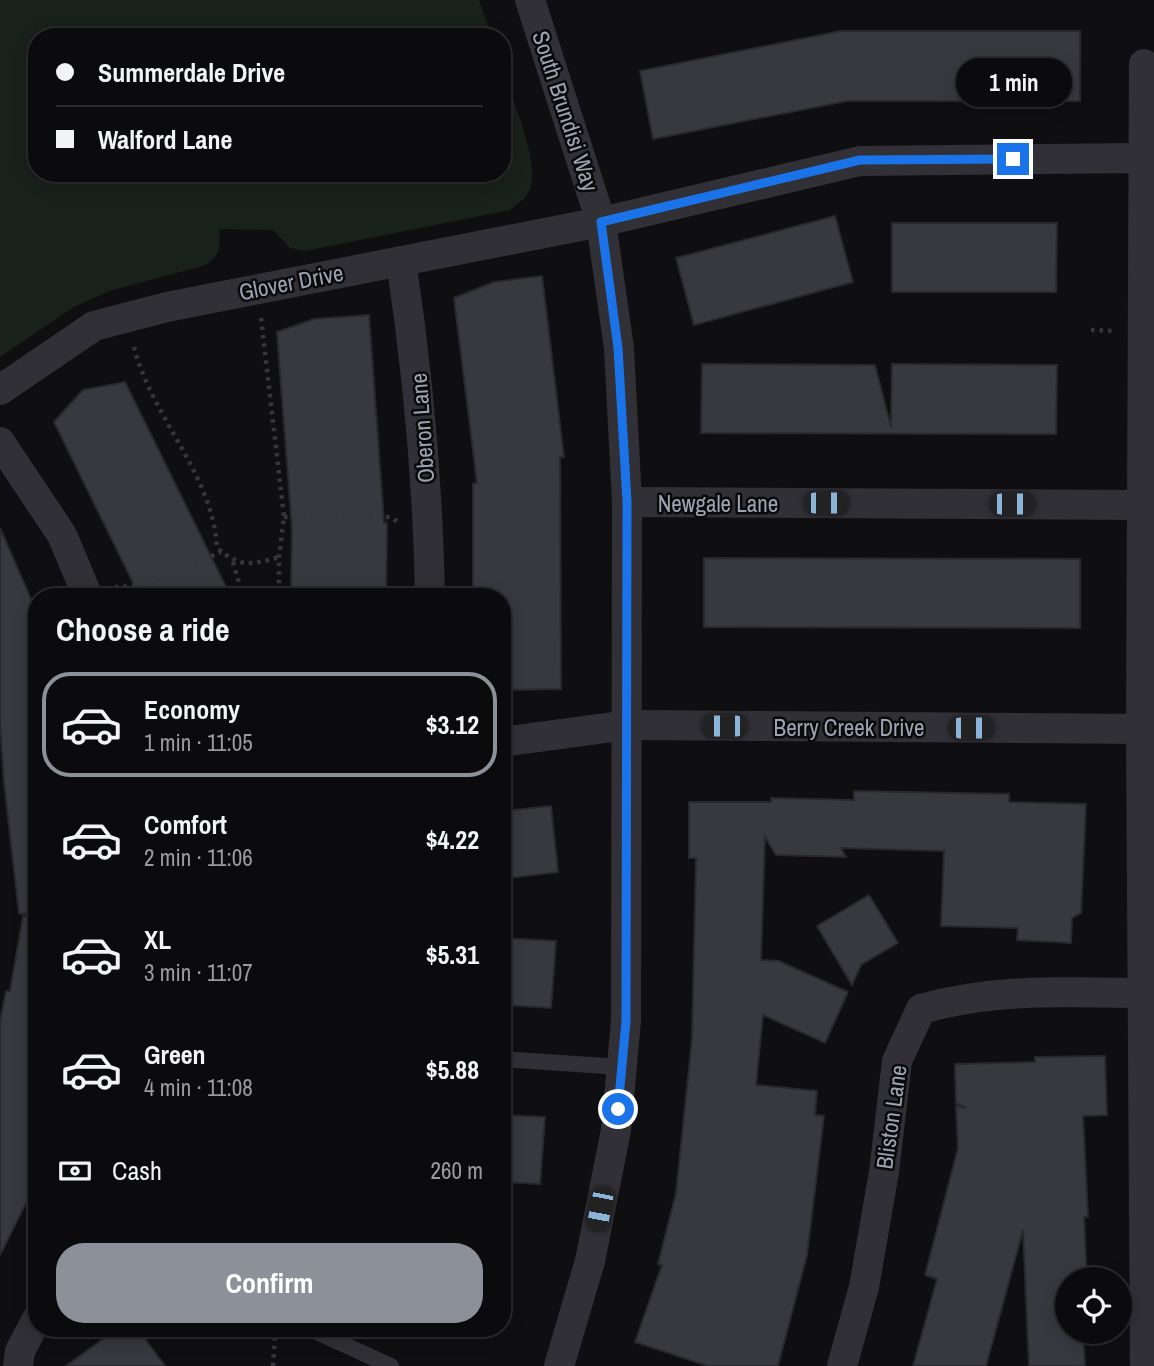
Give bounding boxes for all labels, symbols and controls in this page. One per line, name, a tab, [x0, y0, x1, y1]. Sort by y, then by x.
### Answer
street label: South Brundisi Way	[525, 27, 607, 196]
text: Summerdale Drive	[98, 55, 285, 90]
callout: 1 min	[955, 58, 1071, 106]
text: 1 min	[989, 67, 1039, 98]
text: Walford Lane	[98, 122, 232, 157]
route end	[997, 143, 1029, 175]
street label: Glover Drive	[236, 257, 346, 307]
street label: Oberon Lane	[403, 372, 441, 484]
street label: Newgale Lane	[658, 488, 778, 519]
car	[806, 493, 848, 514]
car	[992, 494, 1034, 515]
text: Choose a ride	[56, 608, 230, 651]
text: Economy	[144, 692, 240, 727]
icon: car	[60, 693, 123, 756]
text: $3.12	[426, 707, 479, 742]
street label: Berry Creek Drive	[774, 712, 924, 743]
car	[704, 716, 746, 737]
car	[951, 718, 993, 739]
text: 1 min · 11:05	[144, 727, 253, 758]
text: Comfort	[144, 807, 227, 842]
icon: car	[60, 808, 123, 871]
text: $4.22	[426, 822, 479, 857]
text: 2 min · 11:06	[144, 842, 253, 873]
text: XL	[144, 922, 171, 957]
icon: car	[60, 923, 123, 986]
text: $5.31	[426, 937, 479, 972]
text: 3 min · 11:07	[144, 957, 253, 988]
text: Green	[144, 1037, 206, 1072]
icon: car	[60, 1038, 123, 1101]
text: $5.88	[426, 1052, 479, 1087]
street label: Bliston Lane	[868, 1063, 914, 1171]
text: 4 min · 11:08	[144, 1072, 253, 1103]
route start	[602, 1093, 634, 1125]
icon: cash	[56, 1152, 94, 1190]
text: Cash	[112, 1153, 162, 1188]
text: 260 m	[431, 1155, 483, 1186]
car	[586, 1186, 615, 1232]
button: Confirm	[56, 1243, 483, 1323]
map controls	[1055, 1267, 1132, 1344]
button: locate	[1055, 1267, 1132, 1344]

